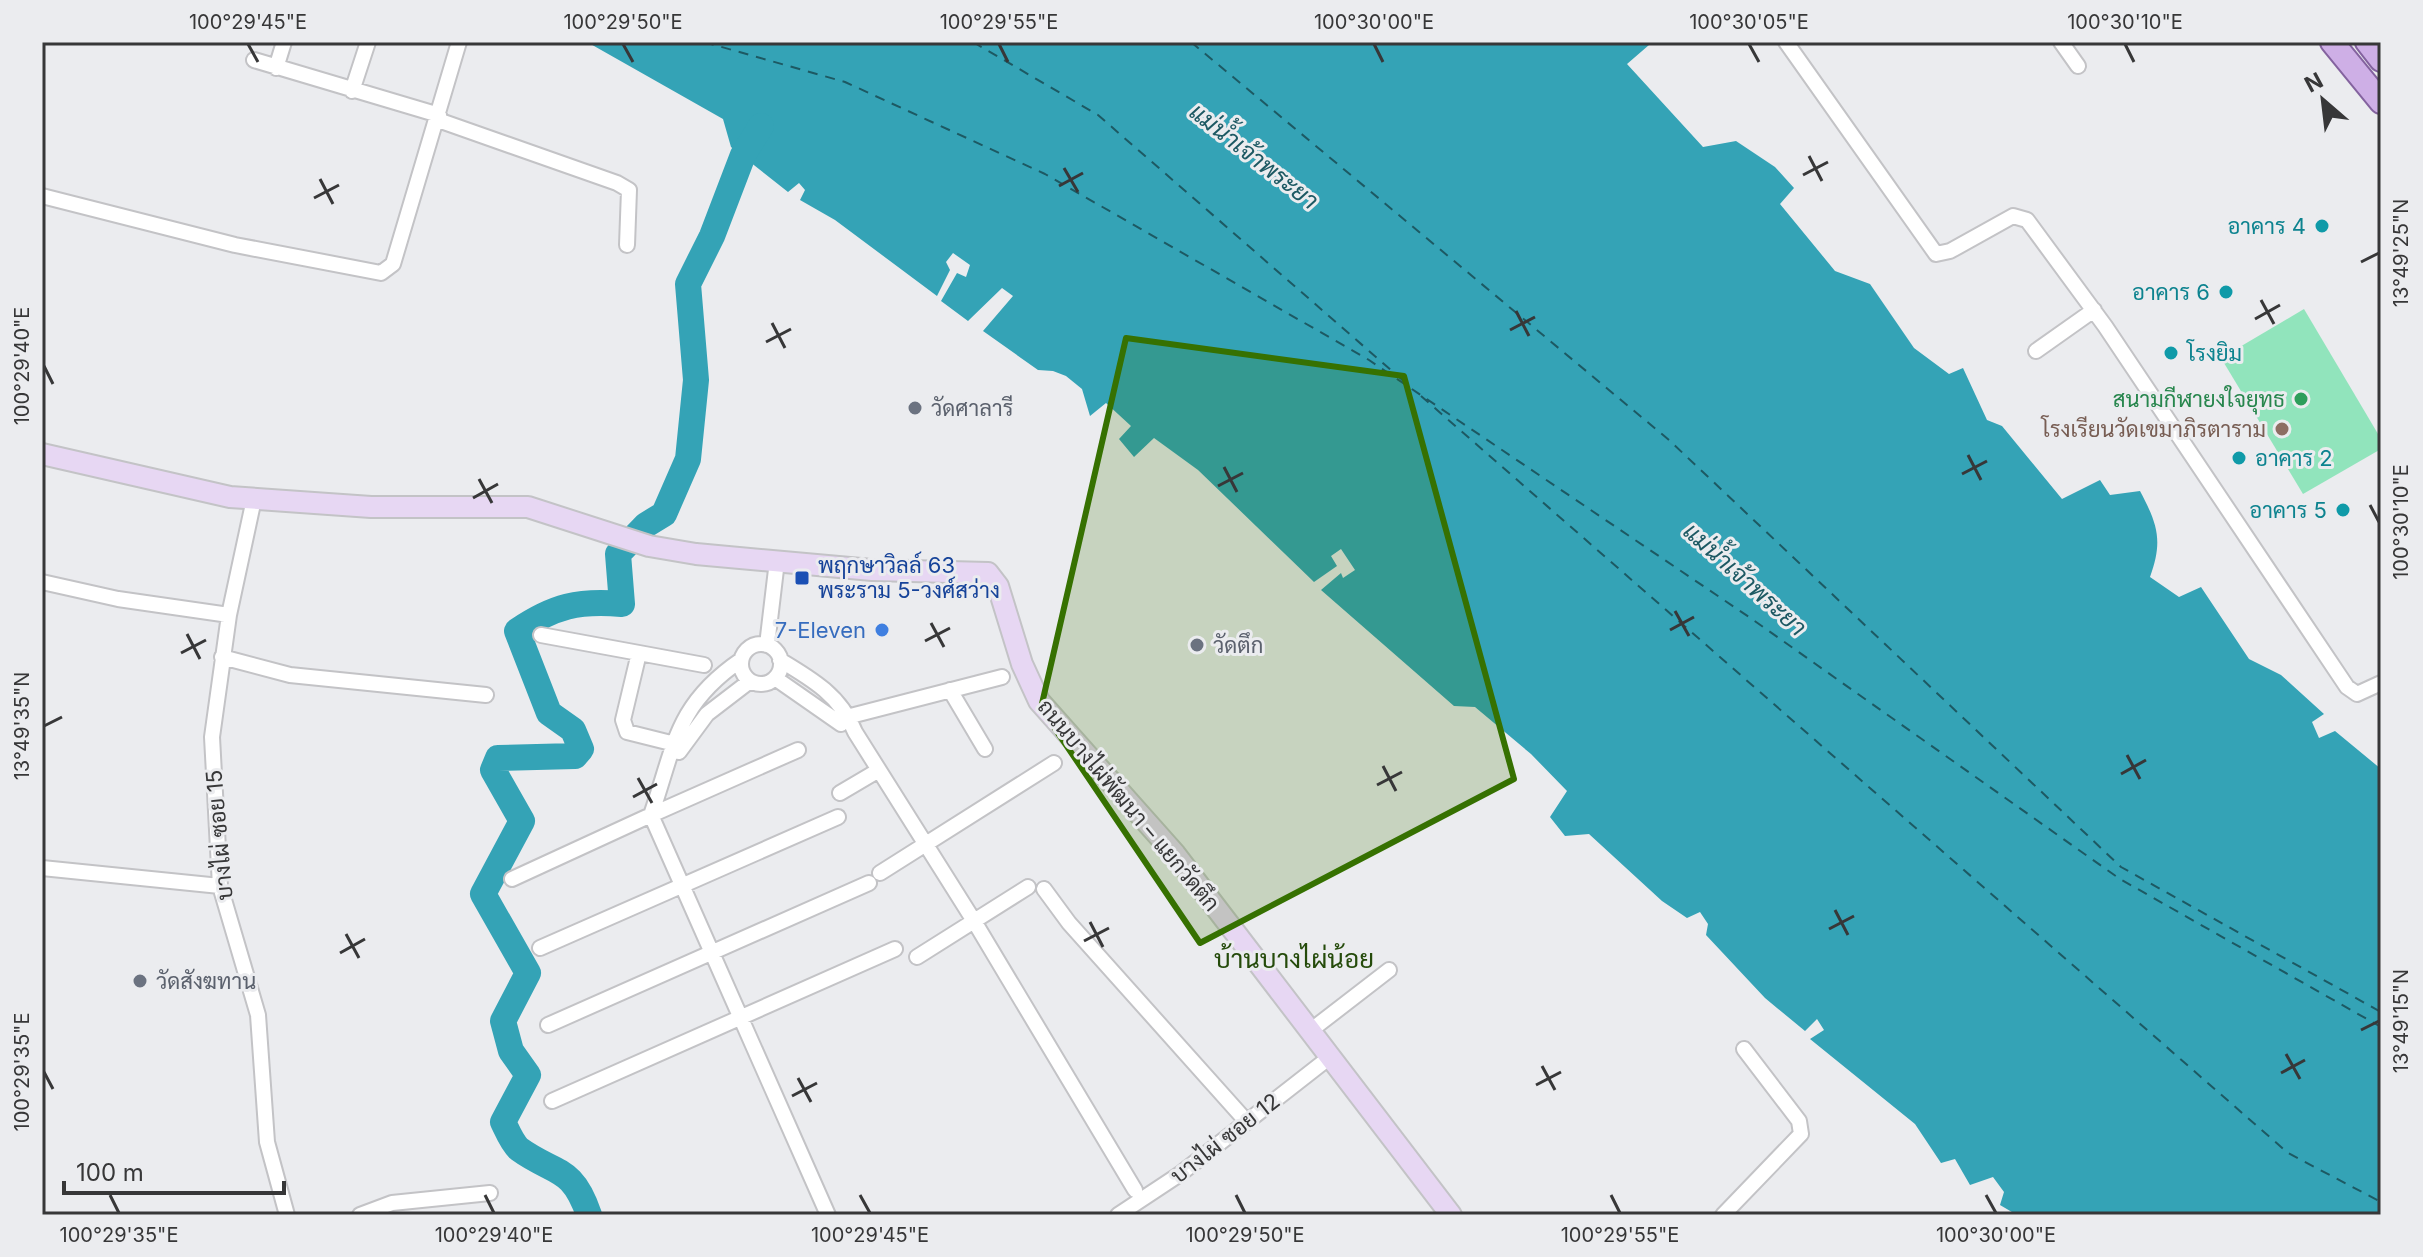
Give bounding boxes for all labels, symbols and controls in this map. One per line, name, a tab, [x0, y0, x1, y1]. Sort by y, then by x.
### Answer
text: 100°29'45"E	[189, 10, 307, 34]
text: 100°29'50"E	[563, 10, 683, 34]
text: 100°29'55"E	[940, 10, 1058, 34]
text: 100°30'00"E	[1314, 10, 1434, 34]
text: 100°30'05"E	[1689, 10, 1809, 34]
text: 100°30'10"E	[2067, 10, 2183, 34]
north arrow	[2283, 60, 2363, 140]
text: N	[2300, 67, 2327, 98]
water label: แม่น้ำเจ้าพระยา	[1184, 93, 1327, 215]
text: 13°49'25"N	[2389, 199, 2413, 307]
place label: อาคาร 4	[2227, 213, 2306, 239]
marker: อาคาร 4	[2313, 217, 2331, 235]
place label: อาคาร 6	[2132, 279, 2210, 305]
marker: อาคาร 6	[2217, 283, 2235, 301]
text: 100°29'40"E	[10, 307, 34, 425]
place label: โรงยิม	[2186, 339, 2242, 366]
marker: โรงยิม	[2162, 344, 2180, 362]
place label: สนามกีฬายงใจยุทธ	[2113, 385, 2285, 415]
marker: สนามกีฬายงใจยุทธ	[2292, 390, 2310, 408]
place label: วัดศาลารี	[931, 395, 1013, 421]
marker: วัดศาลารี	[906, 399, 924, 417]
place label: โรงเรียนวัดเขมาภิรตาราม	[2041, 415, 2266, 442]
marker: โรงเรียนวัดเขมาภิรตาราม	[2273, 420, 2291, 438]
place label: อาคาร 2	[2255, 445, 2333, 471]
marker: อาคาร 2	[2230, 449, 2248, 467]
text: 100°30'10"E	[2389, 464, 2413, 580]
place label: อาคาร 5	[2249, 497, 2327, 523]
marker: อาคาร 5	[2334, 501, 2352, 519]
water label: แม่น้ำเจ้าพระยา	[1678, 513, 1816, 642]
place label: พฤกษาวิลล์ 63 พระราม 5-วงศ์สว่าง	[818, 551, 1000, 603]
marker: พฤกษาวิลล์ 63 พระราม 5-วงศ์สว่าง	[793, 569, 811, 587]
place label: 7-Eleven	[775, 617, 866, 643]
marker: 7-Eleven	[873, 621, 891, 639]
place label: วัดตึก	[1213, 632, 1263, 658]
marker: วัดตึก	[1188, 636, 1206, 654]
text: 13°49'35"N	[10, 672, 34, 780]
street label: ถนนบางไผ่พัฒนา – แยกวัดตึก	[1033, 693, 1226, 916]
street label: บางไผ่ ซอย 15	[199, 769, 238, 901]
district label: บ้านบางไผ่น้อย	[1214, 943, 1374, 974]
place label: วัดสังฆทาน	[156, 968, 256, 994]
text: 13°49'15"N	[2389, 969, 2413, 1073]
marker: วัดสังฆทาน	[131, 972, 149, 990]
text: 100°29'35"E	[10, 1013, 34, 1131]
street label: บางไผ่ ซอย 12	[1165, 1087, 1285, 1189]
scale bar	[64, 1145, 284, 1195]
text: 100 m	[76, 1158, 144, 1187]
text: 100°29'35"E	[60, 1223, 178, 1247]
text: 100°29'40"E	[435, 1223, 553, 1247]
text: 100°29'45"E	[811, 1223, 929, 1247]
text: 100°29'50"E	[1185, 1223, 1305, 1247]
text: 100°29'55"E	[1561, 1223, 1679, 1247]
text: 100°30'00"E	[1936, 1223, 2056, 1247]

